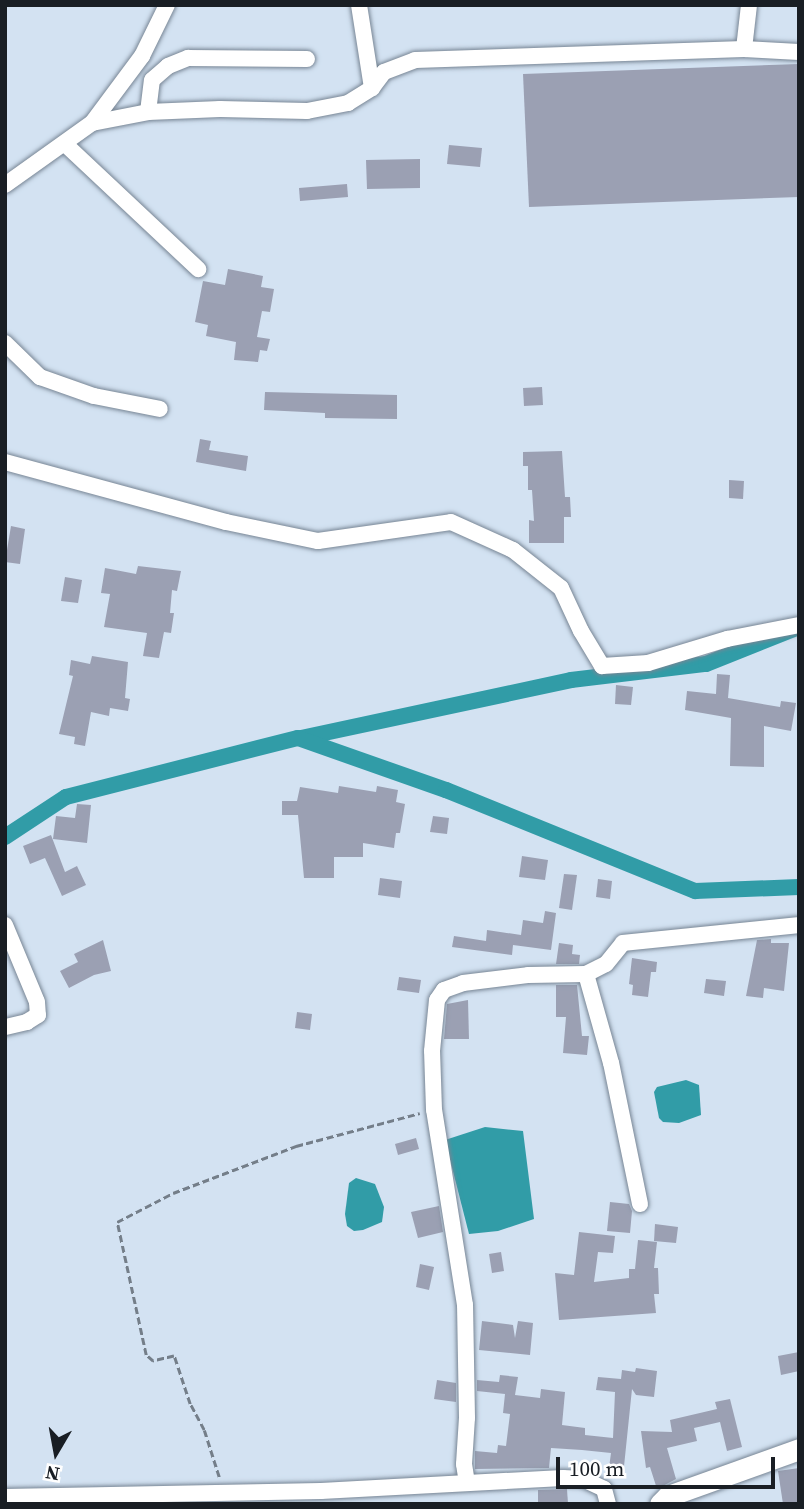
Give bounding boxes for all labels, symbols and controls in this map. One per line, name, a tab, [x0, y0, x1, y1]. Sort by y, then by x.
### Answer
north arrow	[21, 1418, 91, 1488]
scale bar	[559, 1442, 778, 1486]
text: 100 m	[569, 1454, 624, 1483]
text: N	[43, 1460, 61, 1488]

